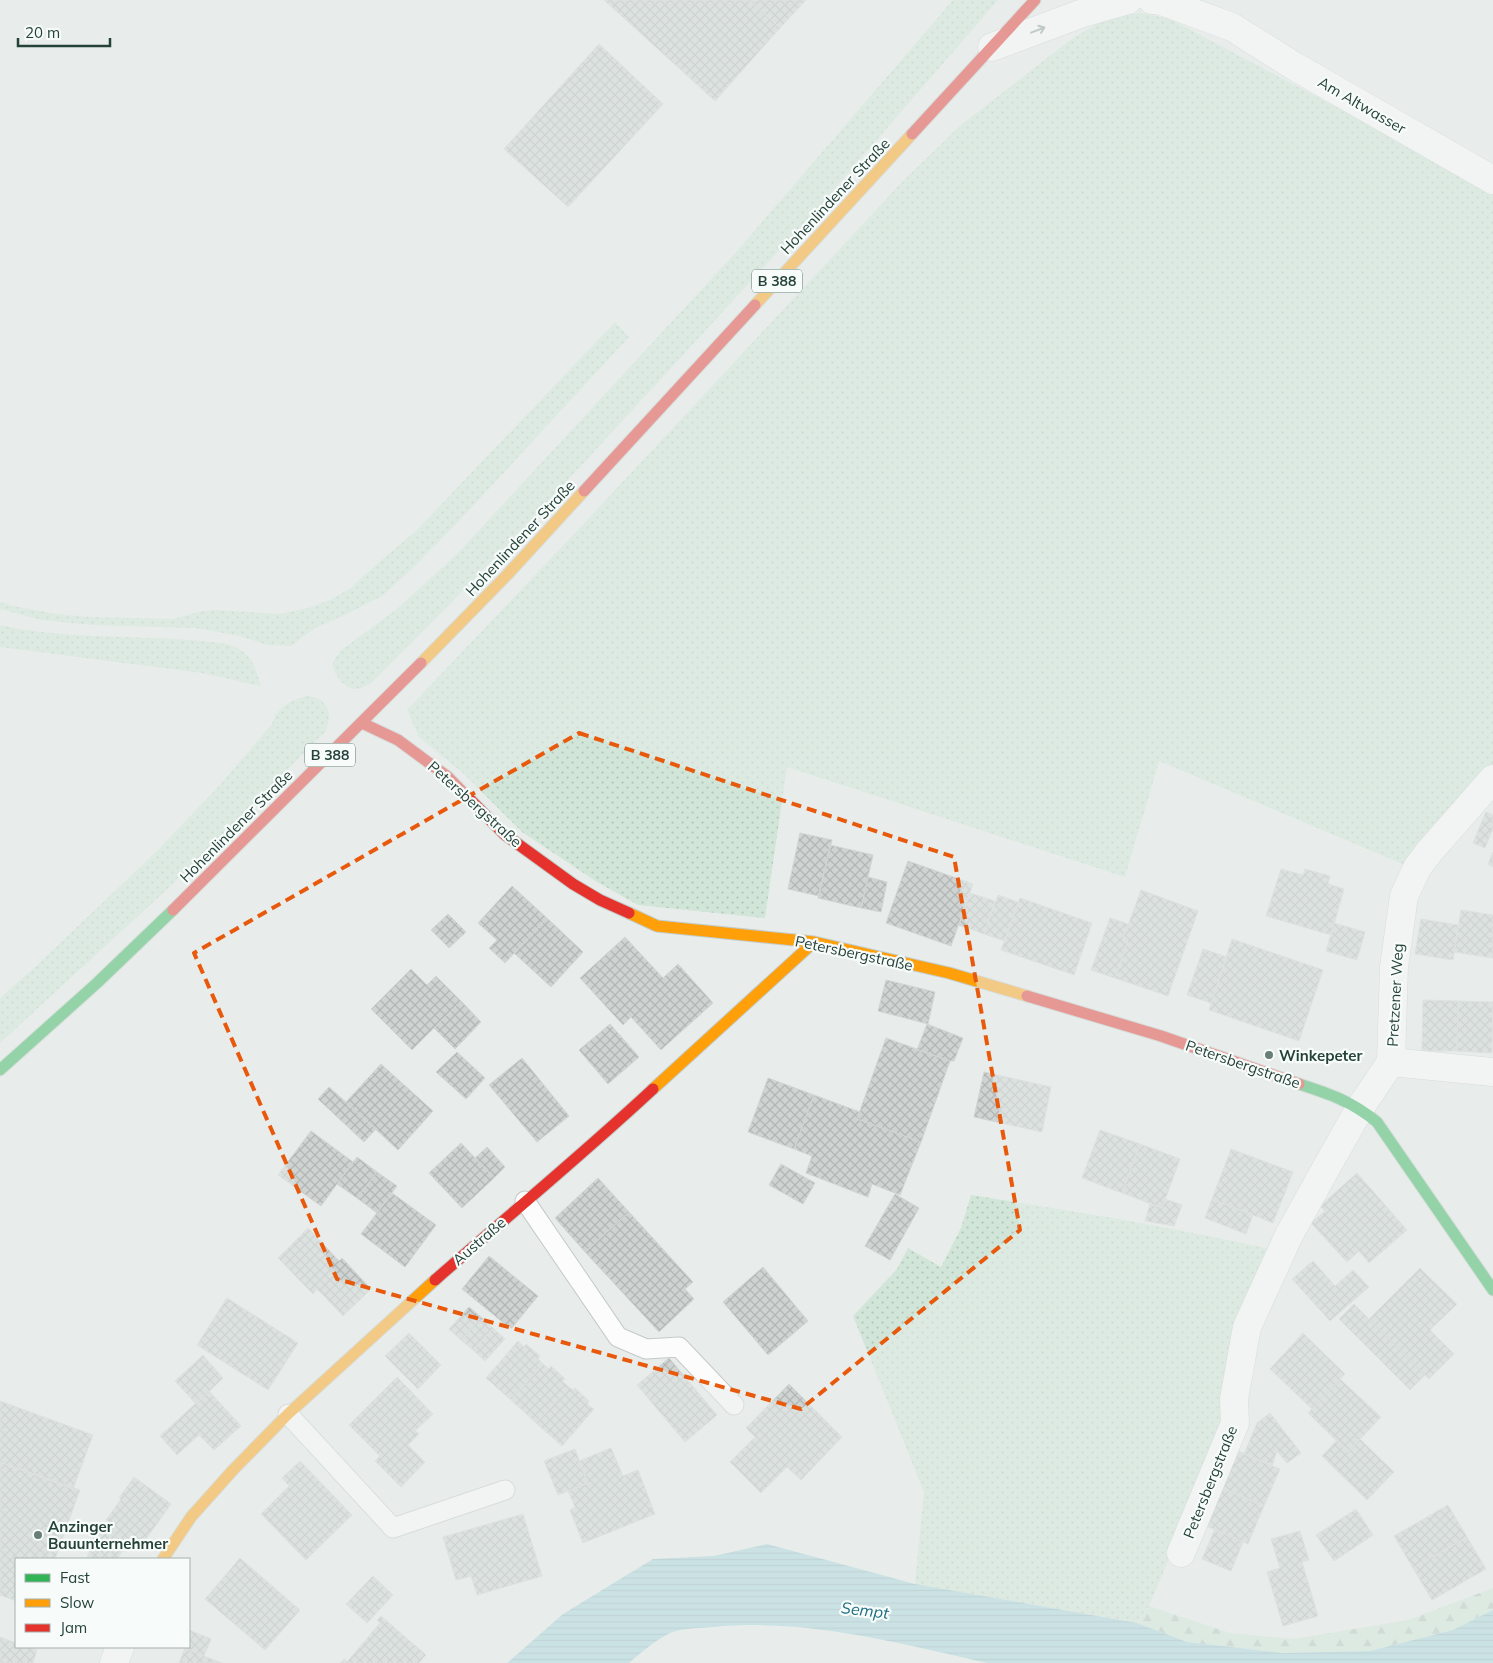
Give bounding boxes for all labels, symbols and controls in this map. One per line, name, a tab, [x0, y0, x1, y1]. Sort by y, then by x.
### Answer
scale bar	[18, 15, 110, 47]
text: 20 m	[25, 23, 60, 42]
one-way arrow	[1030, 25, 1045, 34]
street label: Am Altwasser	[1315, 72, 1410, 138]
street label: Hohenlindener Straße	[776, 134, 894, 258]
road number: B 388	[752, 270, 802, 292]
street label: Hohenlindener Straße	[461, 476, 579, 600]
road number: B 388	[305, 744, 355, 766]
street label: Petersbergstraße	[424, 757, 526, 851]
street label: Hohenlindener Straße	[176, 766, 296, 886]
street label: Petersbergstraße	[793, 931, 915, 975]
street label: Pretzener Weg	[1383, 943, 1407, 1047]
street label: Petersbergstraße	[1183, 1035, 1303, 1093]
place label: Winkepeter	[1279, 1046, 1362, 1065]
marker: Winkepeter	[1263, 1049, 1275, 1061]
street label: Austraße	[448, 1213, 510, 1269]
street label: Petersbergstraße	[1179, 1423, 1241, 1541]
place label: Anzinger Bauunternehmer	[48, 1517, 168, 1553]
marker: Anzinger Bauunternehmer	[32, 1529, 44, 1541]
legend	[15, 1558, 190, 1648]
text: Fast	[60, 1568, 90, 1587]
text: Slow	[60, 1593, 94, 1612]
water label: Sempt	[840, 1597, 890, 1623]
text: Jam	[60, 1618, 87, 1637]

